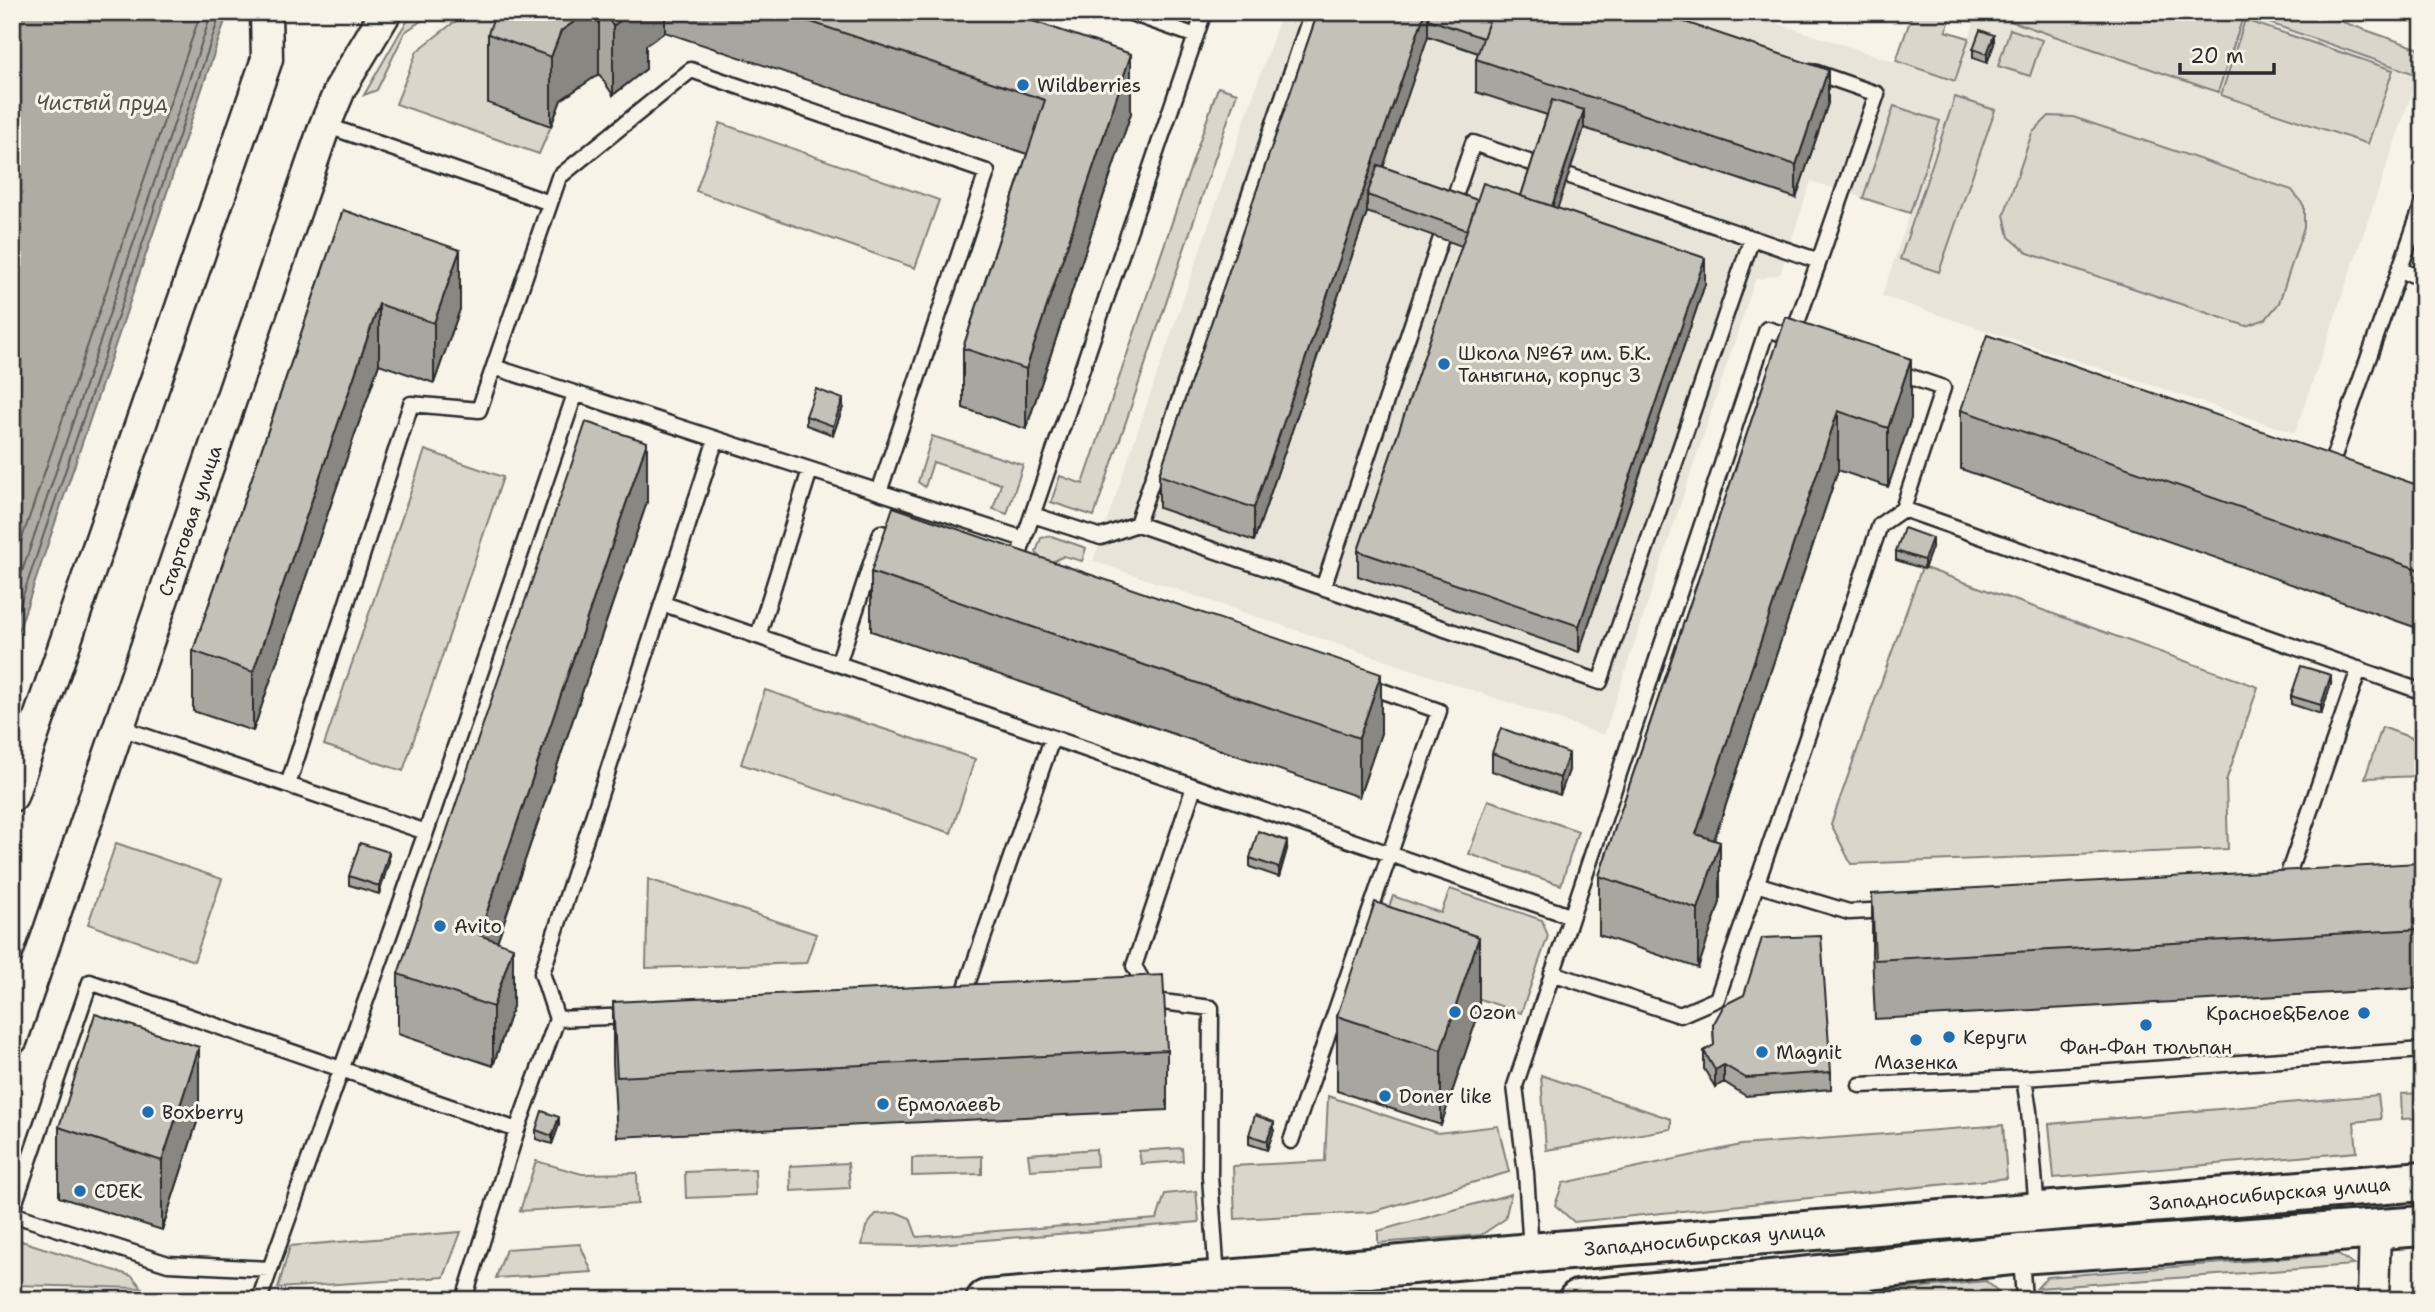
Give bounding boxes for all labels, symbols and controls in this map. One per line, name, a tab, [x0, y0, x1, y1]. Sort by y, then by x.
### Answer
scale bar	[2180, 32, 2274, 76]
text: 20 m	[2190, 42, 2244, 70]
place label: Wildberries	[1037, 73, 1141, 98]
marker: Wildberries	[1015, 77, 1031, 93]
water label: Чистый пруд	[36, 89, 168, 117]
place label: Школа №67 им. Б.К. Таныгина, корпус 3	[1458, 341, 1651, 388]
marker: Школа №67 им. Б.К. Таныгина, корпус 3	[1436, 356, 1452, 372]
street label: Стартовая улица	[153, 442, 228, 600]
place label: Avito	[454, 914, 502, 939]
marker: Avito	[432, 918, 448, 934]
place label: Ozon	[1469, 1000, 1516, 1025]
place label: Красное&Белое	[2206, 1001, 2350, 1026]
marker: Ozon	[1447, 1004, 1463, 1020]
marker: Красное&Белое	[2356, 1005, 2372, 1021]
marker: Фан-Фан тюльпан	[2138, 1017, 2154, 1033]
place label: Керуги	[1963, 1025, 2027, 1050]
marker: Керуги	[1941, 1029, 1957, 1045]
marker: Мазенка	[1908, 1032, 1924, 1048]
place label: Фан-Фан тюльпан	[2060, 1035, 2232, 1060]
place label: Magnit	[1776, 1040, 1842, 1065]
marker: Magnit	[1754, 1044, 1770, 1060]
place label: Мазенка	[1874, 1050, 1958, 1075]
place label: Doner like	[1399, 1084, 1492, 1109]
marker: Doner like	[1377, 1088, 1393, 1104]
place label: ЕрмолаевЪ	[897, 1092, 1001, 1117]
marker: ЕрмолаевЪ	[875, 1096, 891, 1112]
place label: Boxberry	[162, 1100, 244, 1125]
marker: Boxberry	[140, 1104, 156, 1120]
street label: Западносибирская улица	[2148, 1172, 2391, 1216]
place label: CDEK	[94, 1179, 142, 1204]
marker: CDEK	[72, 1183, 88, 1199]
street label: Западносибирская улица	[1583, 1217, 1826, 1262]

